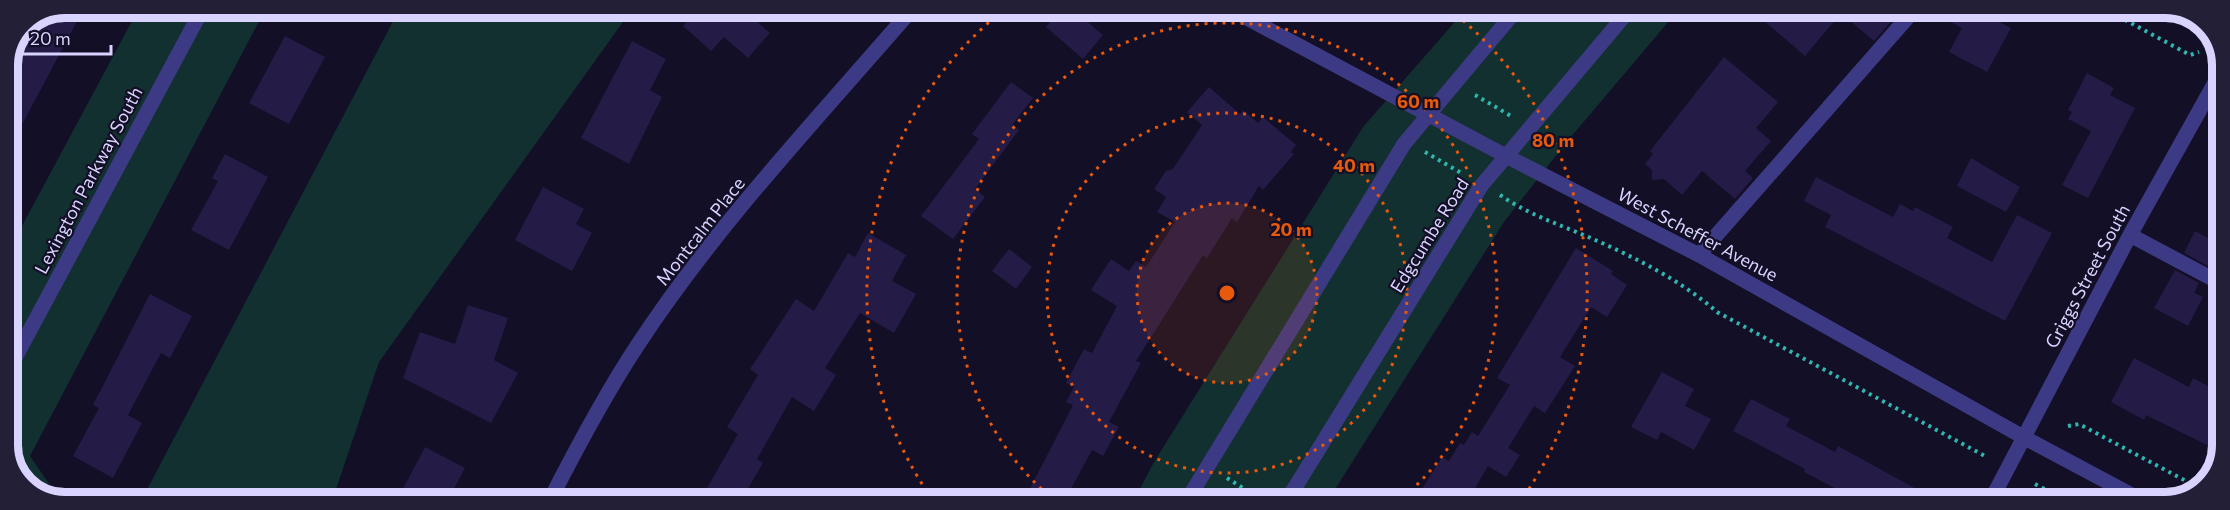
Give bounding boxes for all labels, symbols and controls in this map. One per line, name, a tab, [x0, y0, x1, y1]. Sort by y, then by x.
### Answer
scale bar	[21, 18, 111, 56]
text: 20 m	[30, 27, 71, 49]
street label: Lexington Parkway South	[29, 83, 147, 277]
text: 60 m	[1397, 90, 1439, 112]
text: 80 m	[1532, 129, 1574, 151]
text: 40 m	[1333, 154, 1375, 176]
street label: Montcalm Place	[651, 173, 749, 289]
street label: Edgcumbe Road	[1385, 174, 1473, 296]
street label: West Scheffer Avenue	[1614, 182, 1782, 286]
street label: Griggs Street South	[2040, 200, 2134, 352]
text: 20 m	[1270, 218, 1312, 240]
centre of rings	[1217, 283, 1237, 303]

